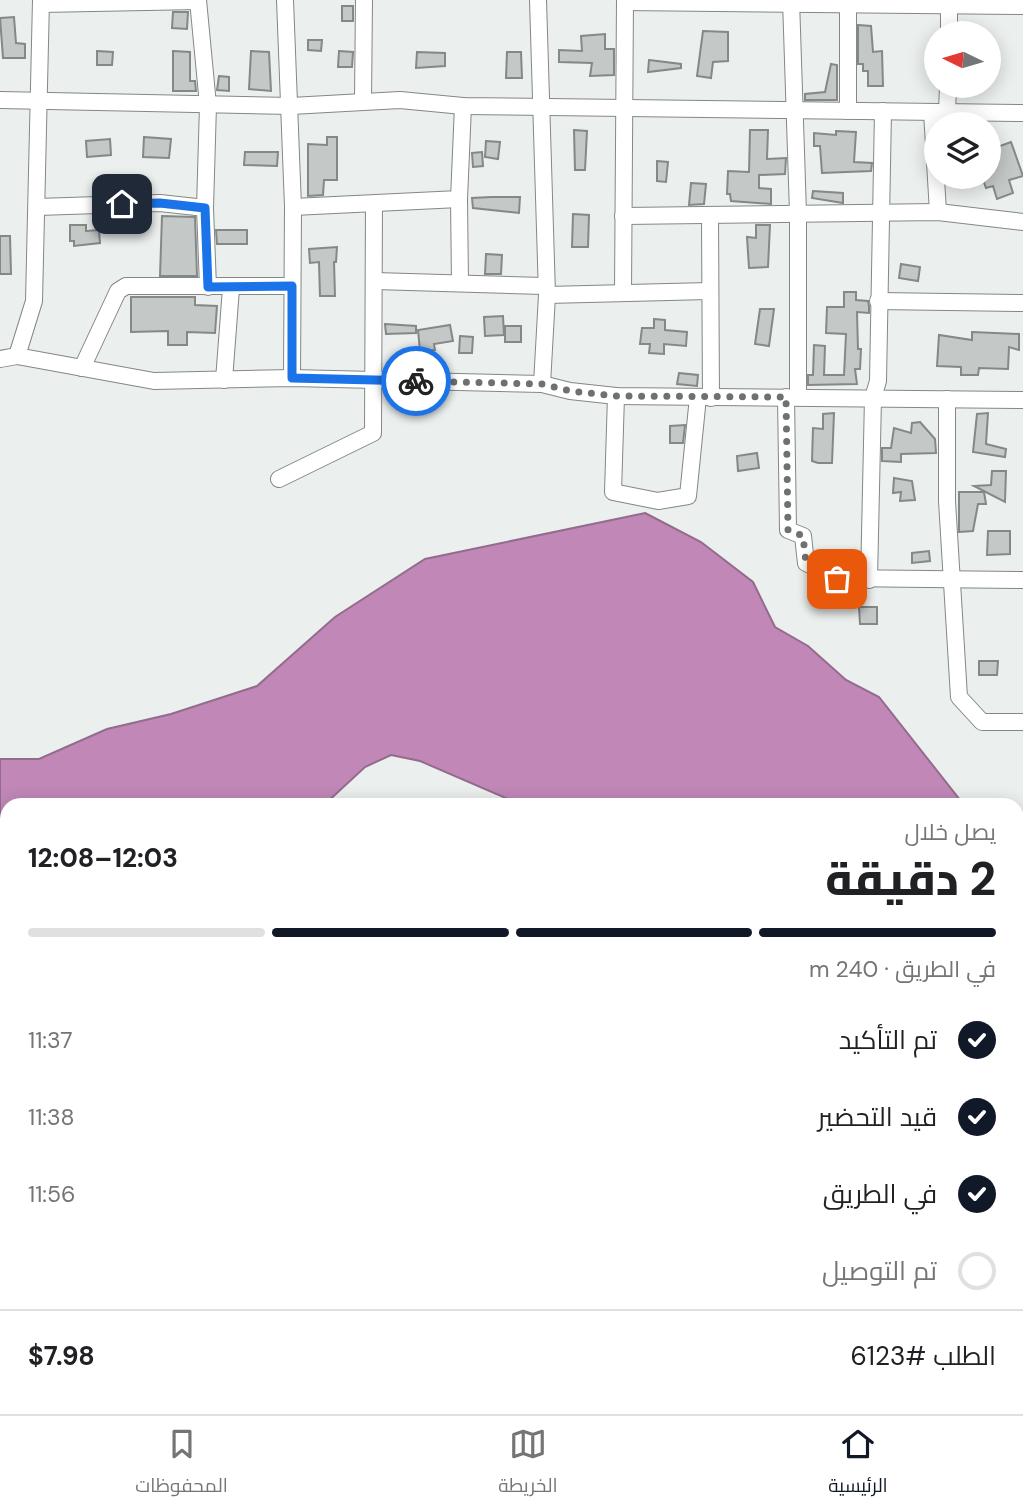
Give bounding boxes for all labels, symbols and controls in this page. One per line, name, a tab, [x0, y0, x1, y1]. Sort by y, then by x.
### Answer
north arrow	[924, 21, 1001, 98]
map controls	[924, 21, 1001, 189]
button: layers	[924, 112, 1001, 189]
pin	[92, 174, 152, 234]
icon: home	[103, 185, 141, 223]
courier	[381, 346, 451, 416]
icon: bike	[397, 362, 435, 400]
pin	[807, 549, 867, 609]
icon: bag	[818, 560, 856, 598]
text: يصل خلال	[905, 817, 996, 847]
text: 12:03–12:08	[28, 841, 178, 875]
text: 2 دقيقة	[825, 849, 996, 909]
text: في الطريق · 240 m	[809, 954, 996, 984]
icon: check	[958, 1021, 996, 1059]
text: تم التأكيد	[839, 1023, 937, 1057]
text: 11:37	[28, 1025, 72, 1055]
icon: check	[958, 1098, 996, 1136]
text: قيد التحضير	[818, 1100, 937, 1134]
text: 11:38	[28, 1102, 75, 1132]
icon: check	[958, 1175, 996, 1213]
text: في الطريق	[823, 1177, 937, 1211]
text: 11:56	[28, 1179, 75, 1209]
text: تم التوصيل	[822, 1254, 937, 1288]
text: $7.98	[28, 1339, 95, 1373]
text: الطلب #6123	[851, 1339, 996, 1373]
tab: المحفوظات	[135, 1425, 228, 1503]
tab: الخريطة	[498, 1425, 558, 1503]
tab: الرئيسية	[828, 1425, 888, 1503]

